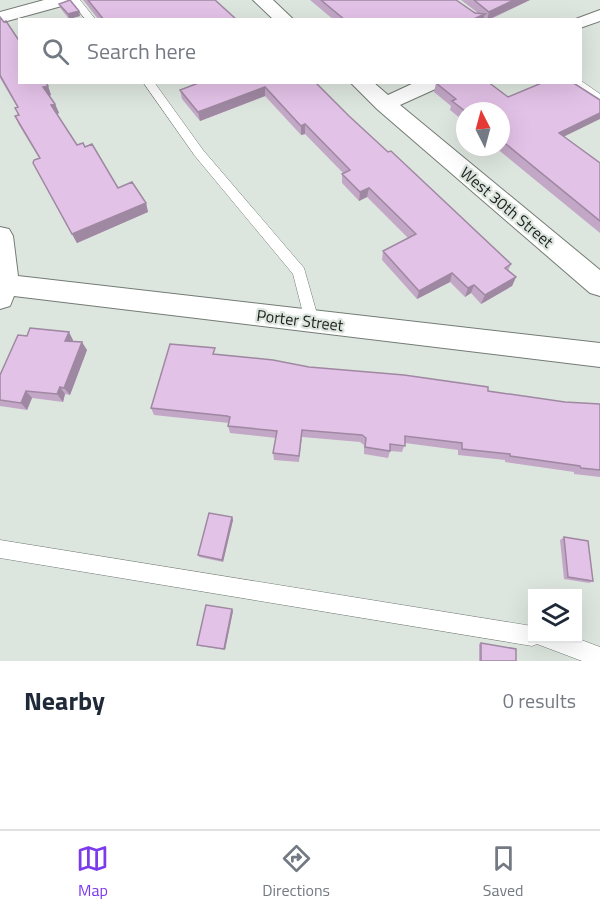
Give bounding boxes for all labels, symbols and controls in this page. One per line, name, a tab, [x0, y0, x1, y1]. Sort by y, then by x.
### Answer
search box	[18, 18, 582, 84]
text: Search here	[87, 34, 196, 68]
icon: search	[39, 35, 72, 68]
north arrow	[456, 102, 510, 156]
street label: West 30th Street	[455, 161, 559, 254]
street label: Porter Street	[255, 303, 345, 337]
map controls	[528, 589, 582, 643]
button: layers	[528, 589, 582, 643]
text: Nearby	[24, 681, 105, 720]
text: 0 results	[503, 685, 576, 716]
tab: Map	[76, 842, 109, 902]
tab: Directions	[262, 842, 330, 902]
tab: Saved	[483, 842, 524, 902]

